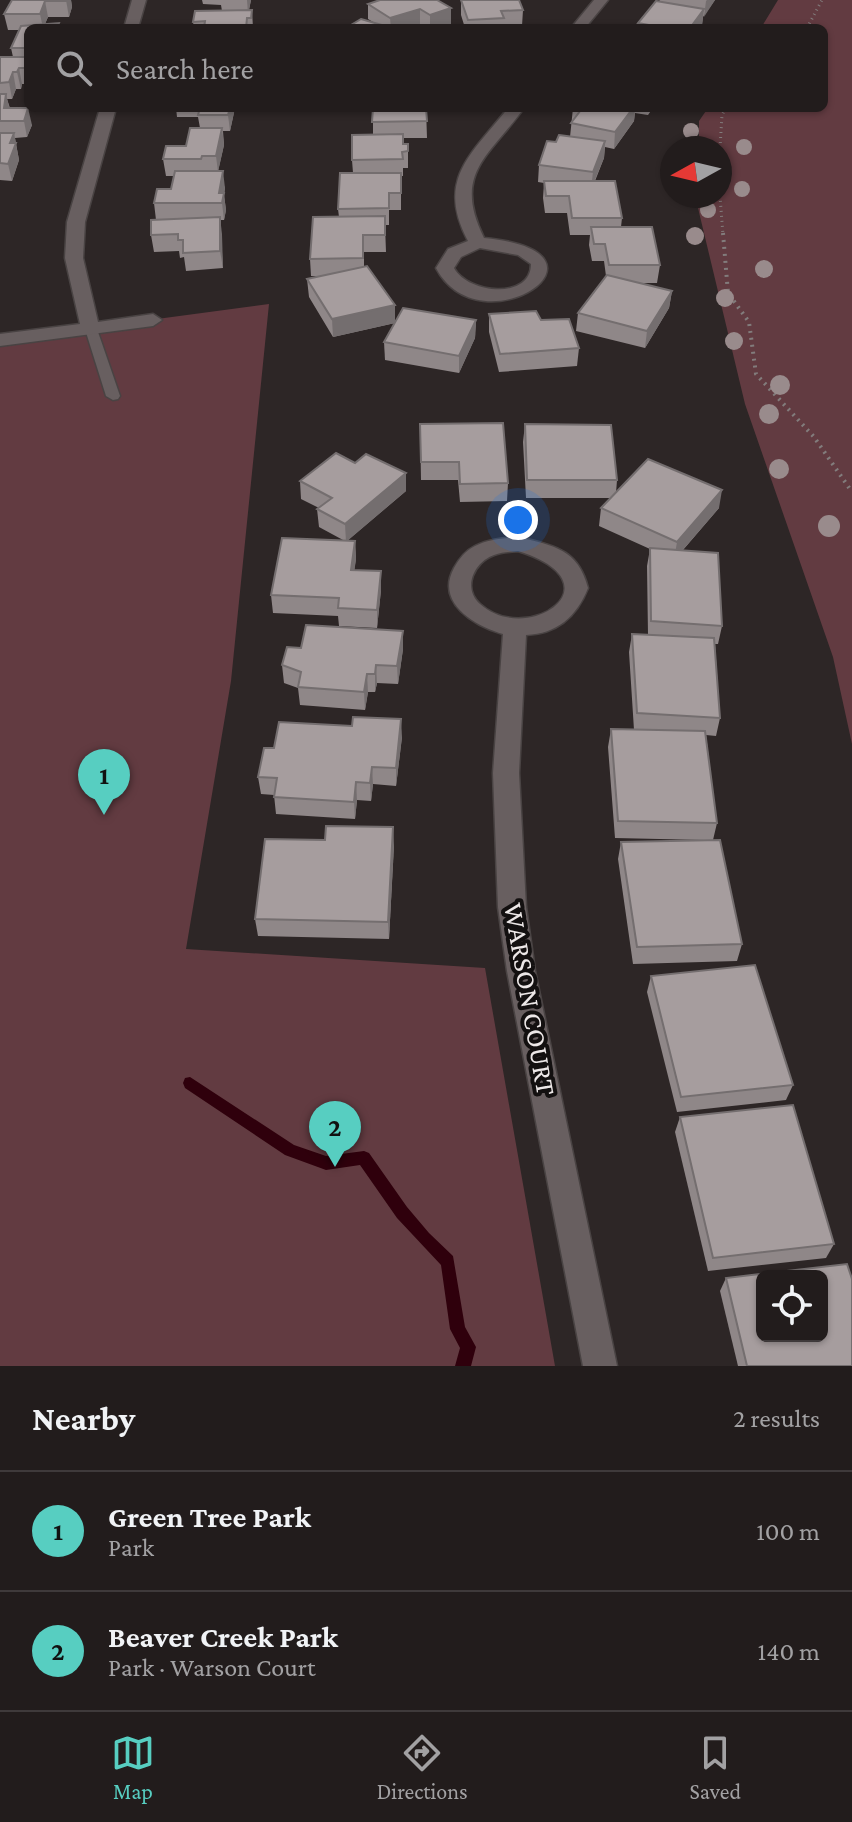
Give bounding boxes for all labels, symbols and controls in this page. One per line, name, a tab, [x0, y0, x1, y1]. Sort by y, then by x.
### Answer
search box	[24, 24, 828, 112]
icon: search	[52, 46, 96, 90]
text: Search here	[116, 52, 254, 85]
north arrow	[660, 136, 732, 208]
your location	[498, 500, 538, 540]
pin: 1	[78, 749, 130, 815]
street label: WARSON COURT	[498, 900, 562, 1098]
pin: 2	[309, 1101, 361, 1167]
map controls	[756, 1270, 828, 1342]
button: locate	[756, 1270, 828, 1342]
text: Nearby	[32, 1400, 135, 1437]
text: 2 results	[733, 1404, 820, 1433]
text: Green Tree Park	[108, 1500, 311, 1533]
text: 1	[53, 1517, 63, 1546]
text: 100 m	[756, 1517, 820, 1546]
text: Park	[108, 1533, 154, 1562]
text: Beaver Creek Park	[108, 1620, 338, 1653]
text: 2	[51, 1637, 65, 1666]
text: 140 m	[758, 1637, 820, 1666]
text: Park · Warson Court	[108, 1653, 316, 1682]
tab: Map	[111, 1731, 155, 1804]
tab: Directions	[377, 1731, 468, 1804]
tab: Saved	[690, 1731, 741, 1804]

